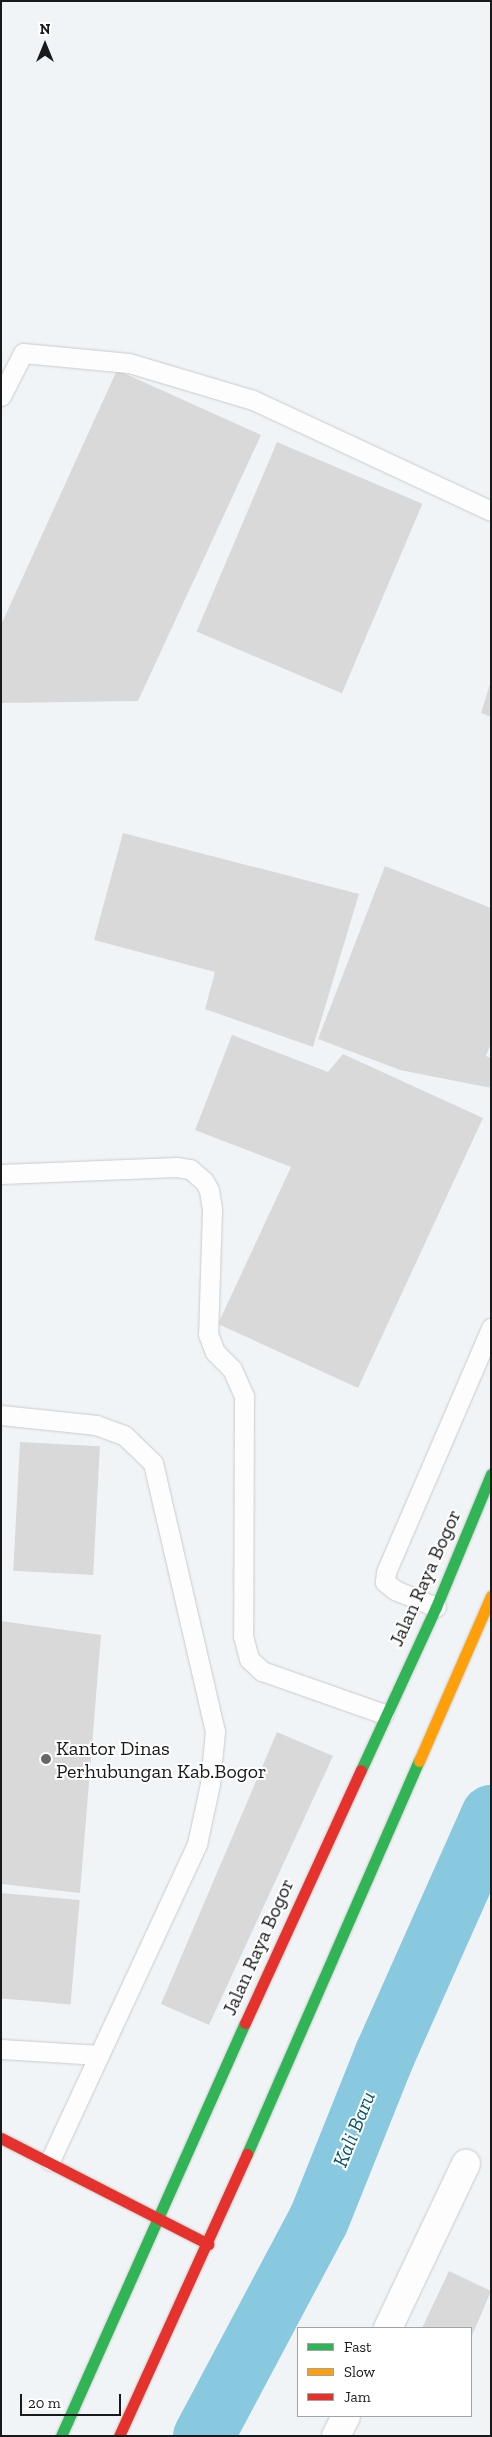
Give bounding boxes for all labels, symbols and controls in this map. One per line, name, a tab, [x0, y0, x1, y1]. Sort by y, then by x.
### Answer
north arrow	[20, 20, 70, 70]
text: N	[40, 21, 50, 38]
street label: Jalan Raya Bogor	[384, 1506, 466, 1650]
place label: Kantor Dinas Perhubungan Kab.Bogor	[56, 1736, 266, 1783]
marker: Kantor Dinas Perhubungan Kab.Bogor	[40, 1753, 52, 1765]
street label: Jalan Raya Bogor	[217, 1875, 299, 2019]
water label: Kali Baru	[327, 2087, 381, 2171]
legend	[297, 2327, 472, 2417]
text: Fast	[344, 2338, 372, 2356]
text: Slow	[344, 2363, 375, 2381]
scale bar	[22, 2384, 124, 2416]
text: Jam	[344, 2388, 371, 2406]
text: 20 m	[28, 2394, 61, 2412]

